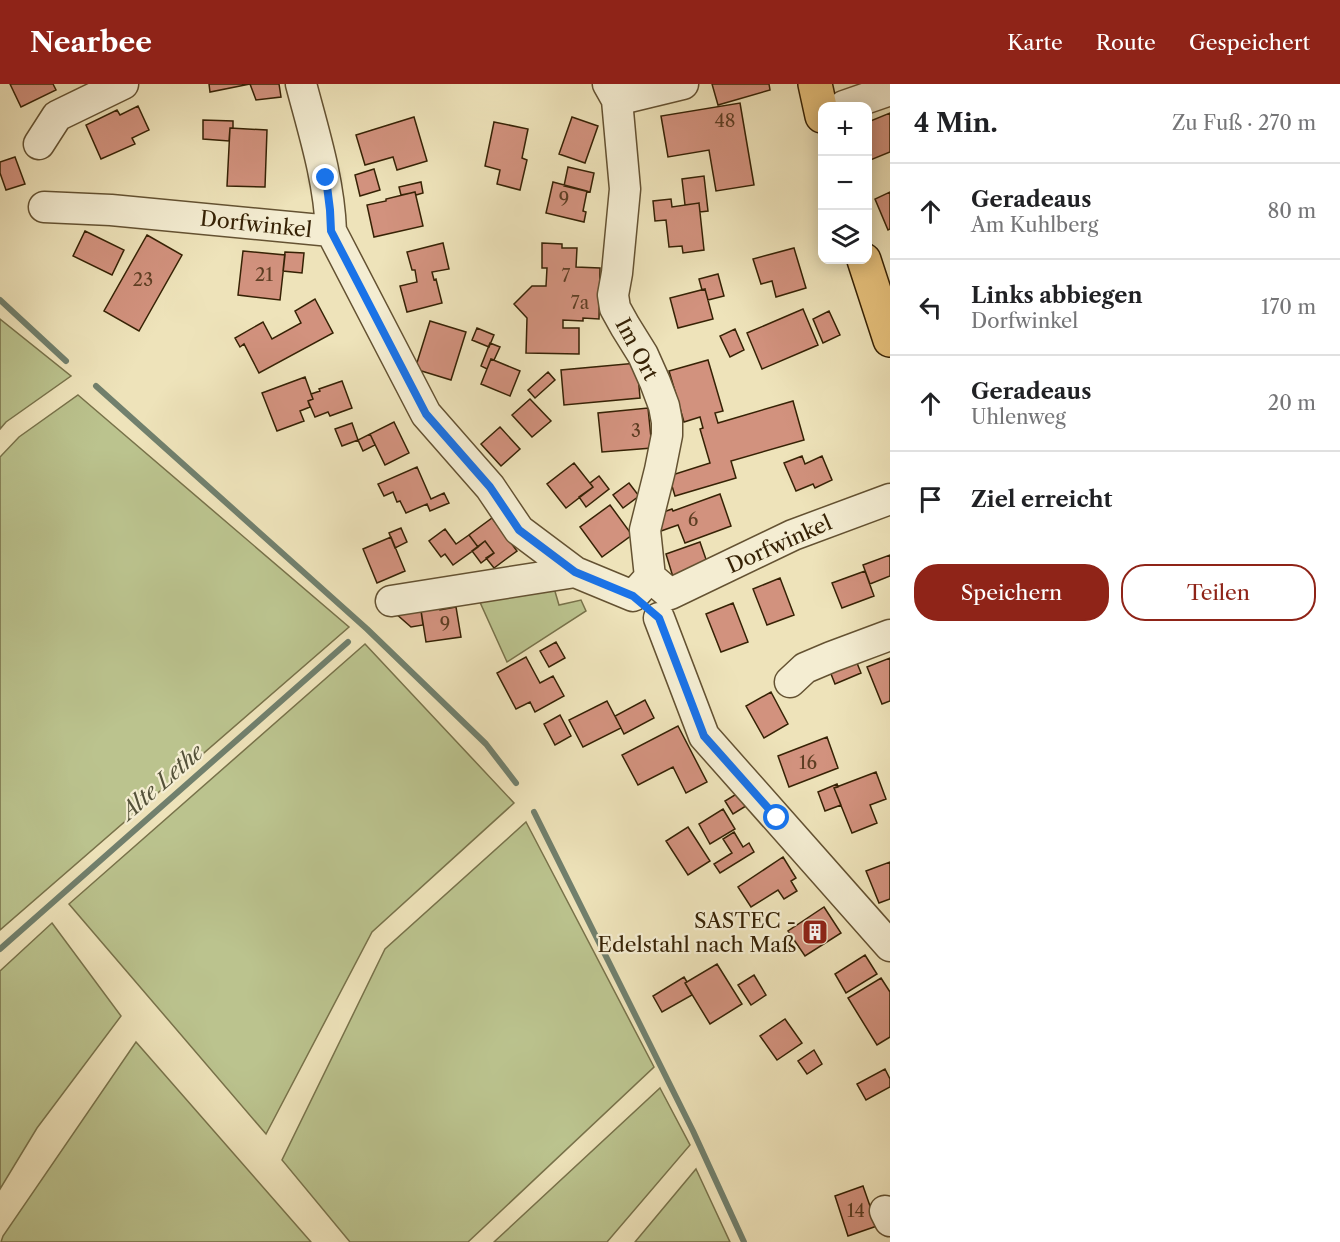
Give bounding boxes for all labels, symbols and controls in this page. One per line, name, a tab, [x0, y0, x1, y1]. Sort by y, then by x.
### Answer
text: Nearbee	[30, 25, 152, 59]
text: Karte	[1007, 30, 1063, 55]
text: Route	[1096, 30, 1156, 55]
text: Gespeichert	[1189, 30, 1310, 55]
map controls	[818, 102, 872, 264]
button: +	[818, 102, 872, 156]
text: 4 Min.	[914, 107, 998, 139]
house number: 48	[714, 110, 736, 132]
text: Zu Fuß · 270 m	[1172, 111, 1316, 135]
button: −	[818, 156, 872, 210]
route end	[312, 164, 338, 190]
text: Geradeaus	[971, 186, 1091, 213]
house number: 9	[559, 188, 569, 210]
icon: ahead	[914, 195, 947, 228]
text: 80 m	[1268, 199, 1316, 223]
street label: Dorfwinkel	[199, 206, 313, 242]
button: layers	[818, 210, 872, 264]
text: Am Kuhlberg	[971, 213, 1098, 237]
house number: 21	[255, 264, 273, 286]
house number: 7	[562, 265, 571, 287]
house number: 23	[133, 269, 153, 291]
text: Links abbiegen	[971, 282, 1143, 309]
icon: left	[914, 291, 947, 324]
house number: 7a	[571, 292, 590, 314]
text: 170 m	[1261, 295, 1316, 319]
text: Dorfwinkel	[971, 309, 1078, 333]
street label: Im Ort	[610, 314, 664, 385]
text: Geradeaus	[971, 378, 1091, 405]
icon: ahead	[914, 387, 947, 420]
text: 20 m	[1268, 391, 1316, 415]
text: Uhlenweg	[971, 405, 1066, 429]
house number: 3	[631, 420, 641, 442]
icon: arrive	[914, 483, 947, 516]
text: Ziel erreicht	[971, 486, 1112, 513]
house number: 6	[688, 509, 698, 531]
street label: Dorfwinkel	[723, 510, 835, 578]
button: Speichern	[914, 564, 1109, 621]
button: Teilen	[1121, 564, 1316, 621]
house number: 9	[440, 613, 450, 635]
water label: Alte Lethe	[113, 738, 210, 827]
house number: 16	[799, 752, 817, 774]
route start	[763, 804, 789, 830]
place label: SASTEC - Edelstahl nach Maß	[598, 908, 796, 957]
building icon: SASTEC - Edelstahl nach Maß	[800, 917, 830, 947]
house number: 14	[847, 1200, 865, 1222]

